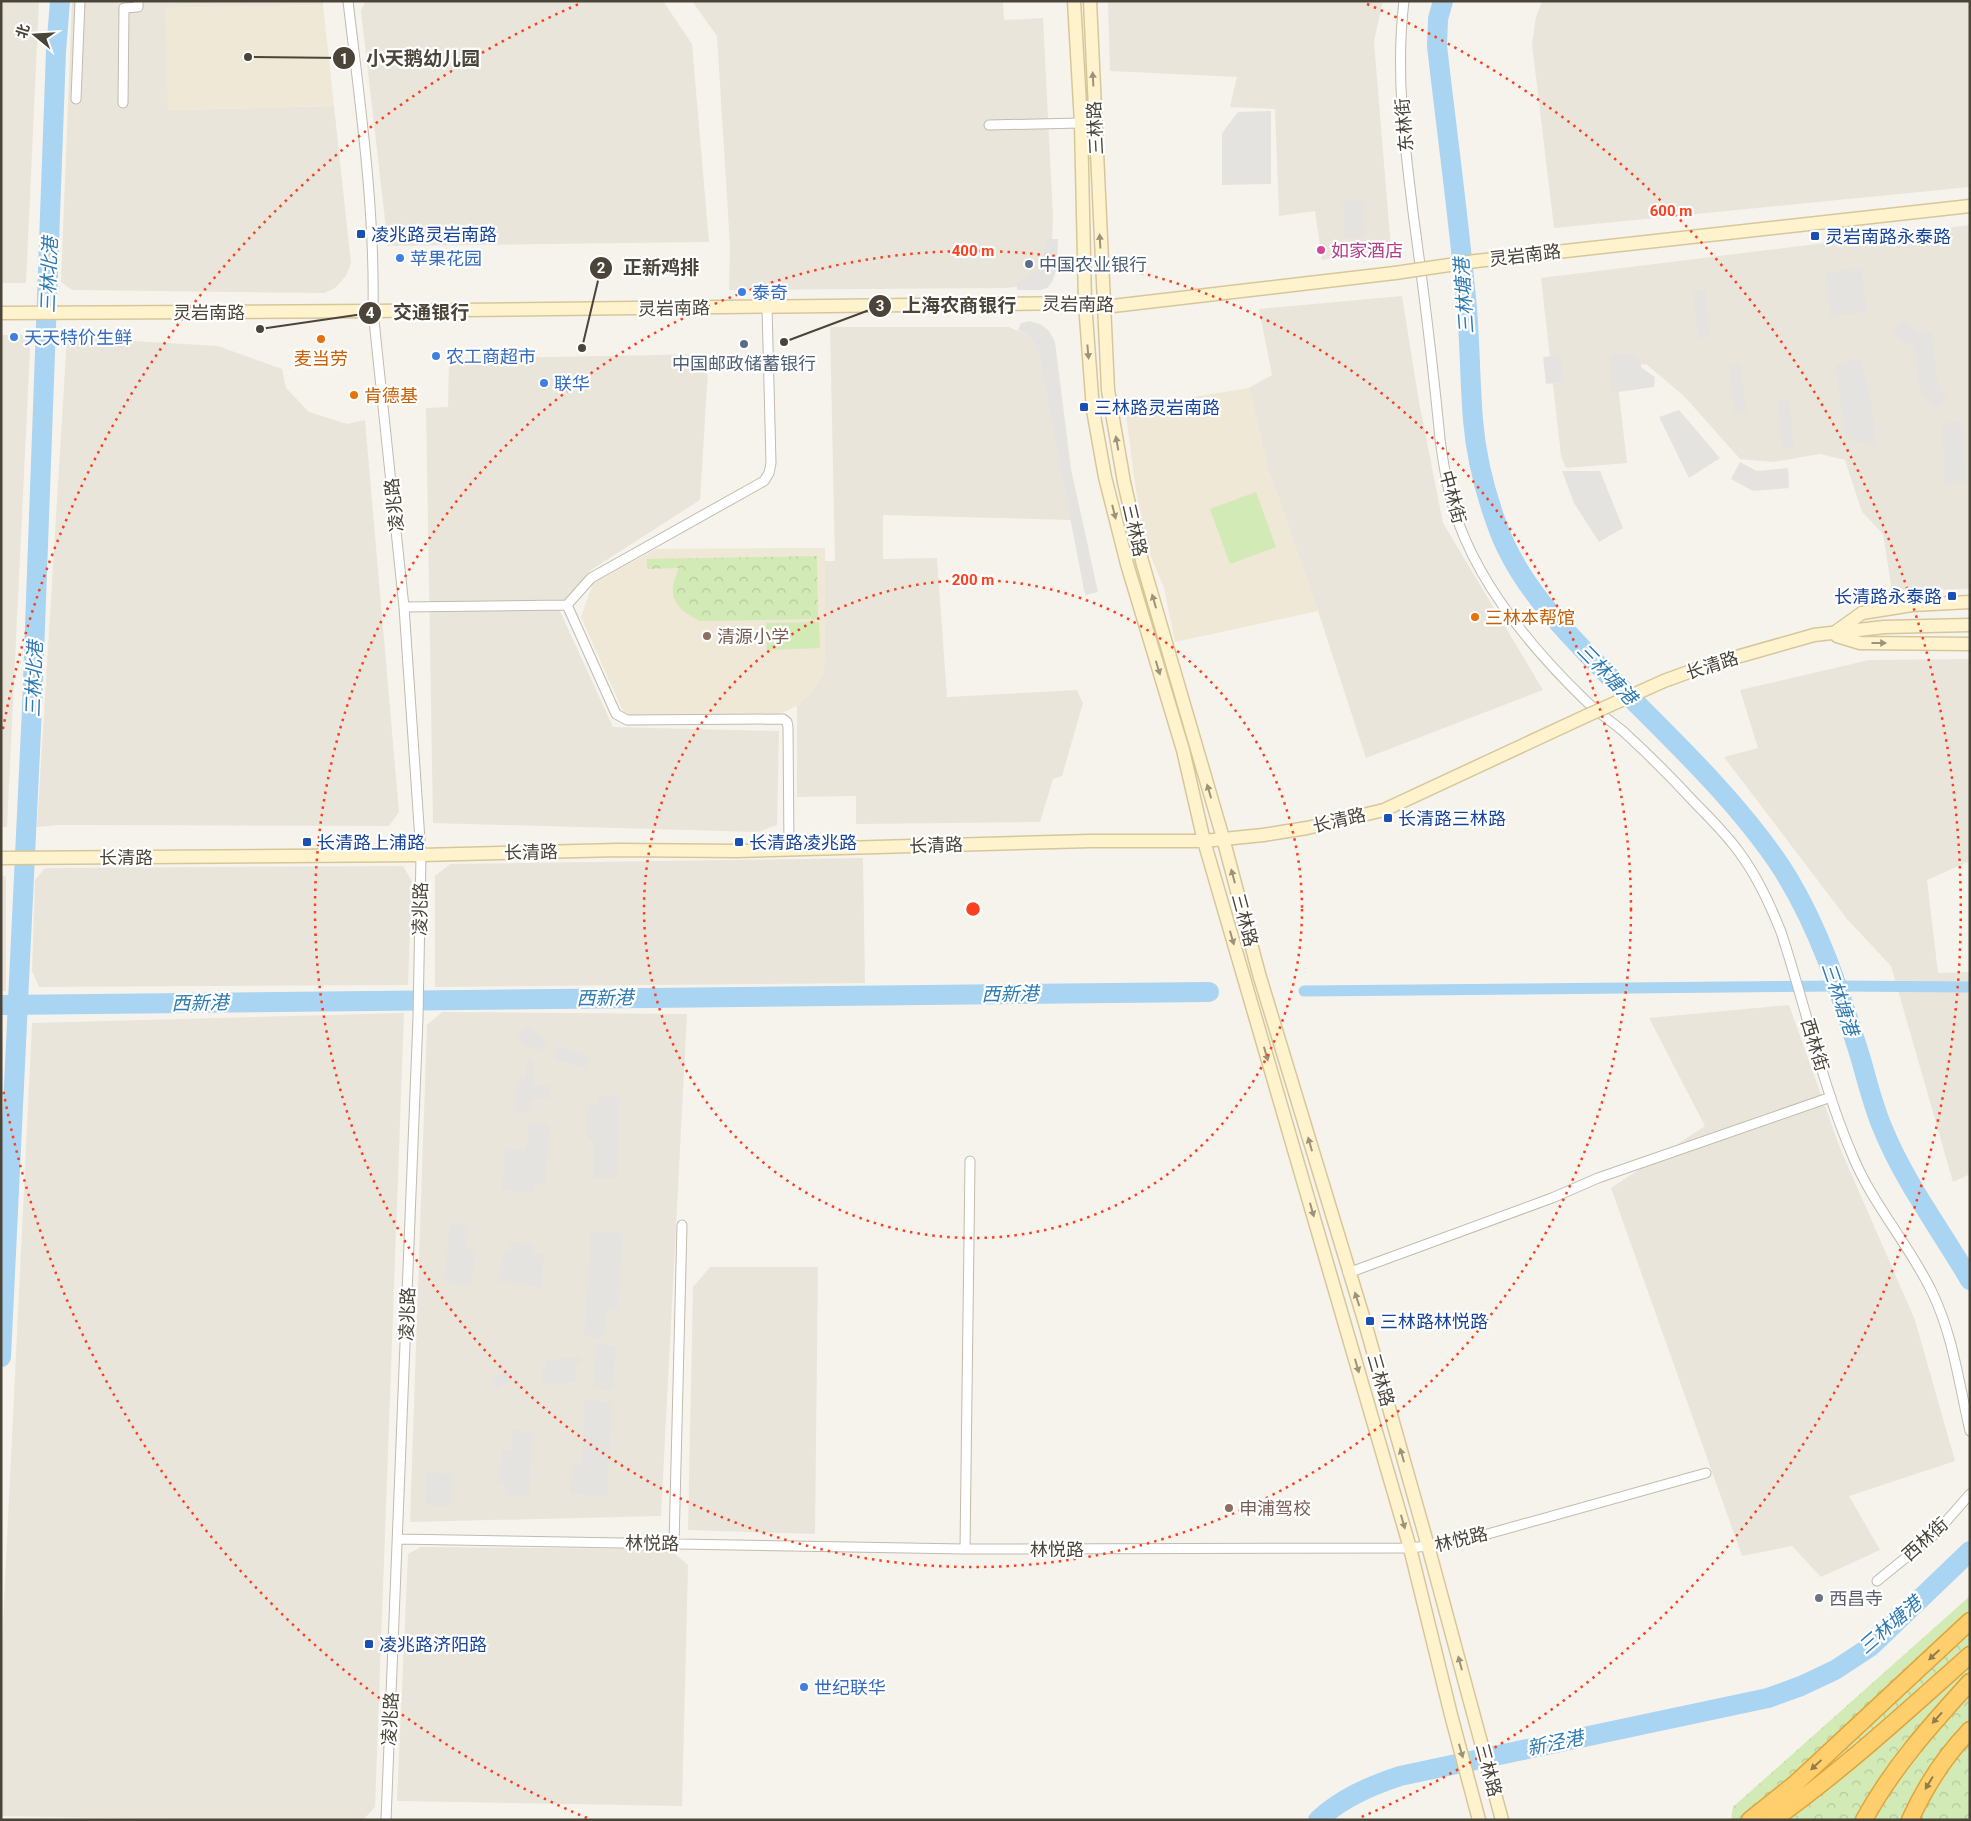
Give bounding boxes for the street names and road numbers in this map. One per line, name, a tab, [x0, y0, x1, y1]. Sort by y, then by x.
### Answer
street label: 东林街	[1391, 97, 1417, 153]
street label: 三林路	[1083, 100, 1107, 156]
street label: 灵岩南路	[1488, 240, 1562, 270]
street label: 灵岩南路	[1042, 293, 1114, 315]
street label: 灵岩南路	[638, 297, 710, 319]
street label: 灵岩南路	[173, 302, 245, 323]
street label: 中林街	[1436, 468, 1470, 526]
street label: 凌兆路	[381, 477, 407, 533]
street label: 三林路	[1119, 501, 1151, 559]
street label: 长清路	[1683, 647, 1741, 683]
street label: 长清路	[1310, 804, 1368, 836]
street label: 长清路	[909, 834, 963, 856]
street label: 长清路	[504, 841, 558, 863]
street label: 长清路	[99, 847, 153, 868]
street label: 凌兆路	[409, 882, 431, 936]
street label: 三林路	[1228, 891, 1262, 949]
street label: 西林街	[1797, 1016, 1833, 1074]
street label: 凌兆路	[396, 1287, 418, 1341]
street label: 三林路	[1363, 1351, 1399, 1409]
street label: 西林街	[1898, 1513, 1952, 1565]
street label: 林悦路	[1432, 1523, 1490, 1555]
street label: 林悦路	[625, 1532, 679, 1554]
street label: 林悦路	[1030, 1539, 1084, 1560]
street label: 凌兆路	[378, 1691, 402, 1747]
street label: 三林路	[1472, 1741, 1506, 1799]

